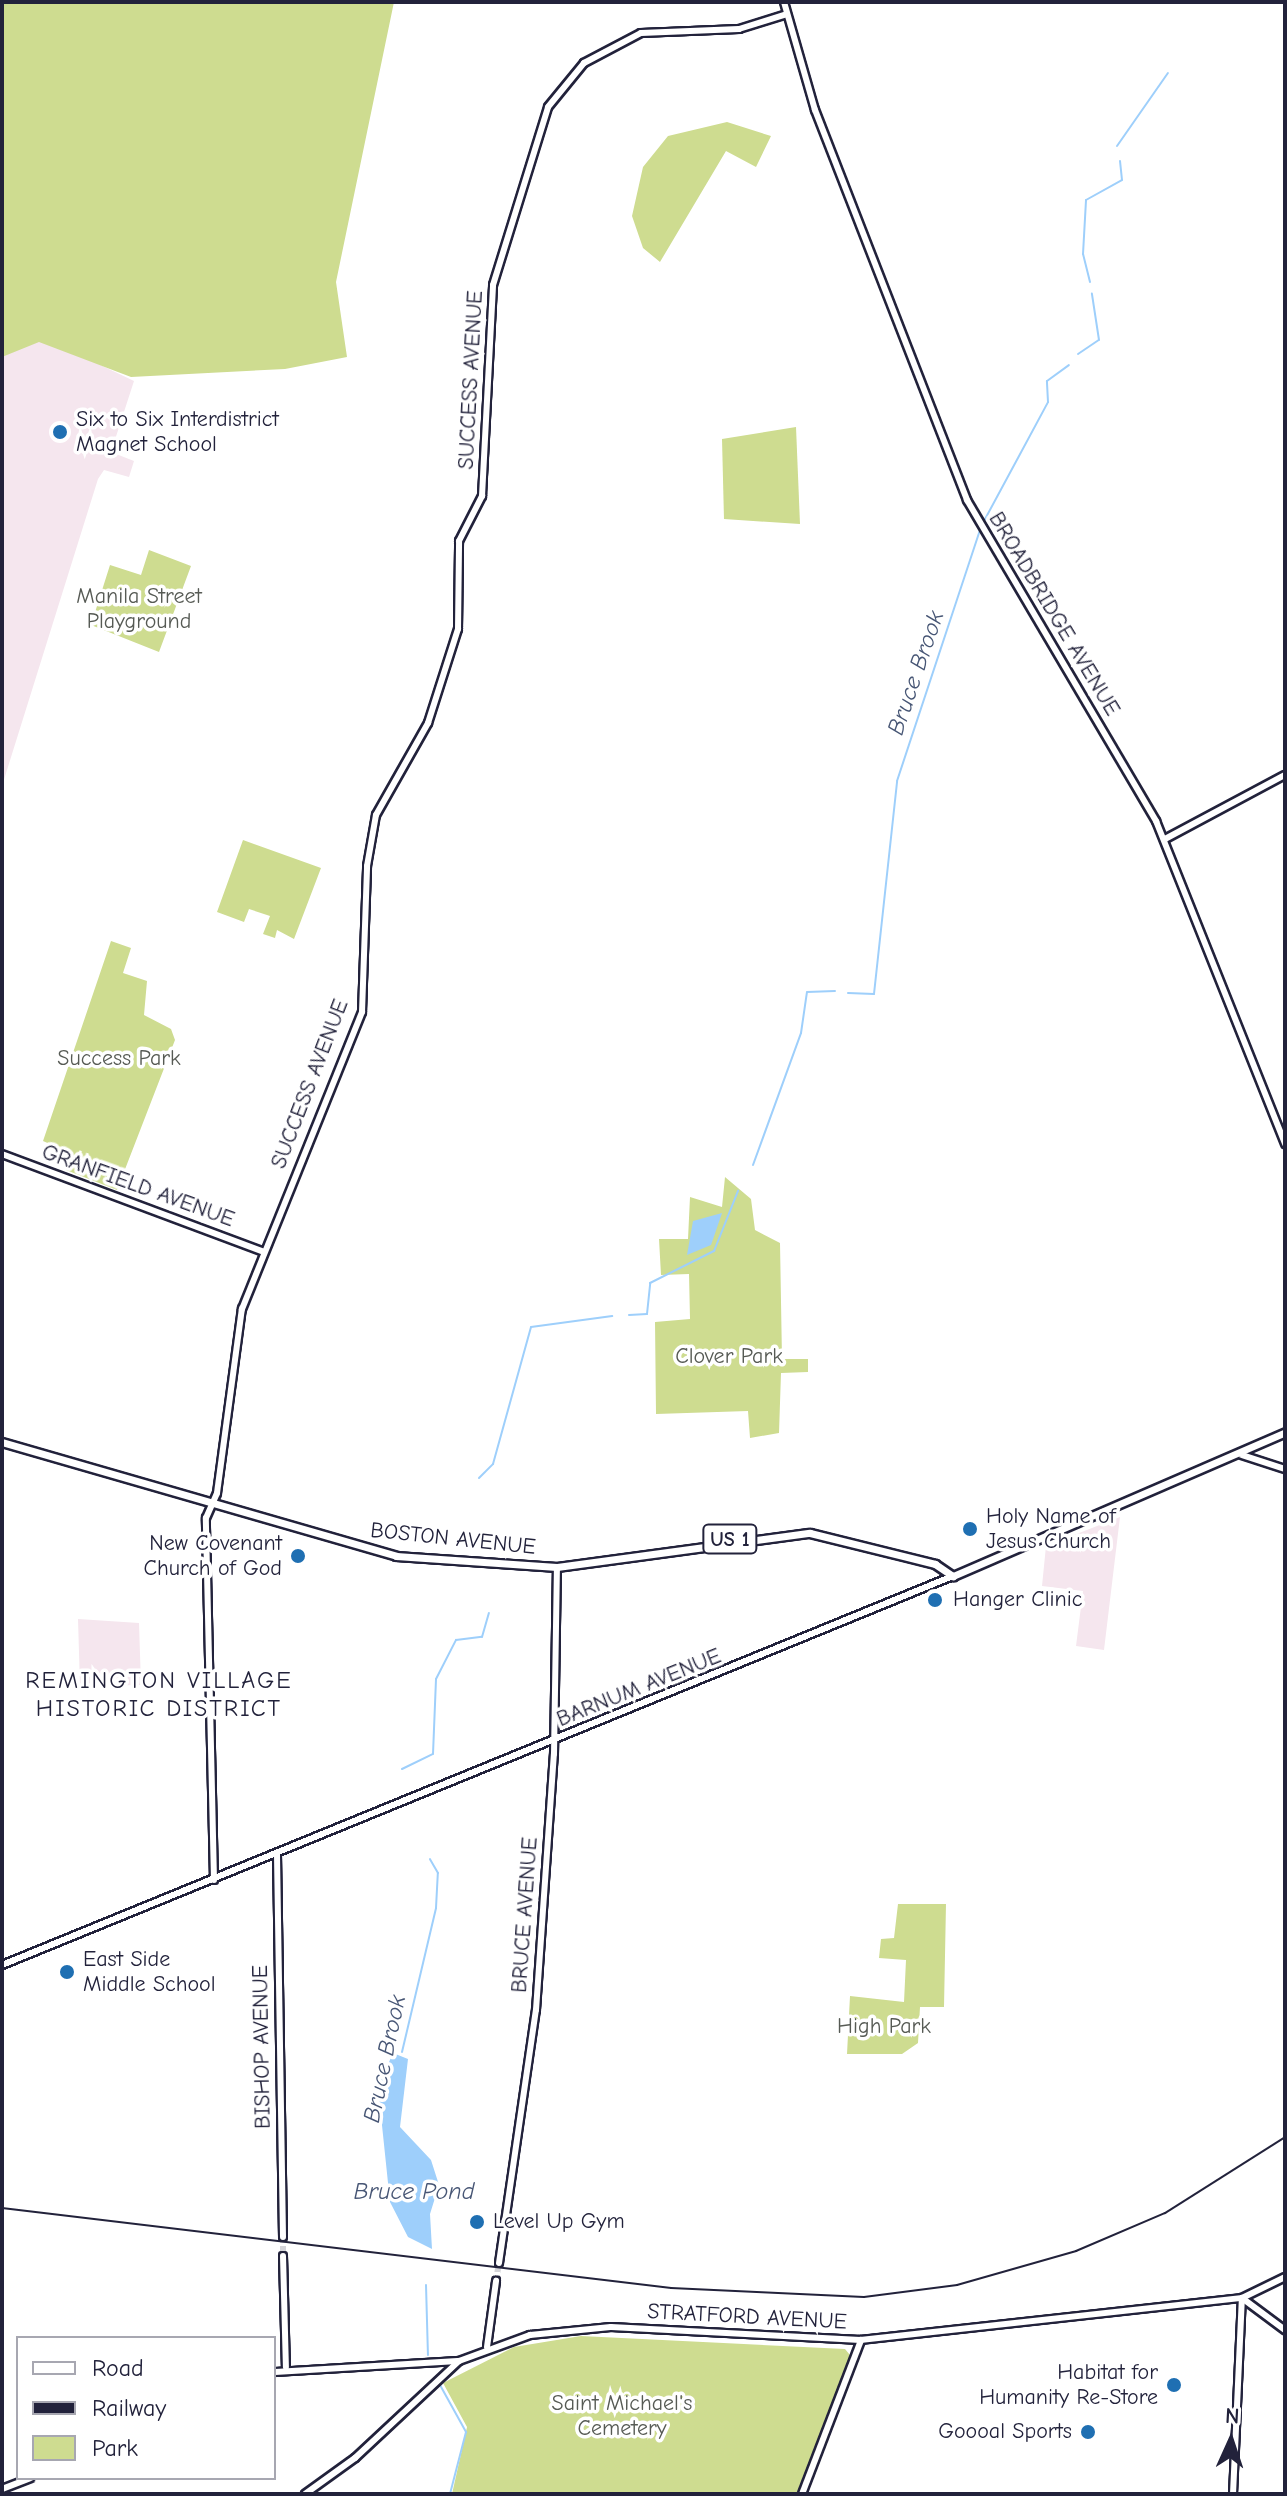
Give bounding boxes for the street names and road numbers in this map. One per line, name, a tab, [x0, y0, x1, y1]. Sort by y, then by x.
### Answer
street label: SUCCESS AVENUE	[453, 290, 489, 470]
street label: BROADBRIDGE AVENUE	[983, 507, 1125, 721]
street label: SUCCESS AVENUE	[266, 996, 354, 1172]
street label: GRANFIELD AVENUE	[38, 1139, 238, 1233]
street label: BOSTON AVENUE	[369, 1517, 537, 1561]
road number: US 1	[702, 1523, 758, 1555]
street label: BARNUM AVENUE	[553, 1643, 725, 1733]
street label: BRUCE AVENUE	[506, 1836, 544, 1994]
street label: BISHOP AVENUE	[247, 1965, 277, 2129]
street label: STRATFORD AVENUE	[647, 2299, 847, 2335]

